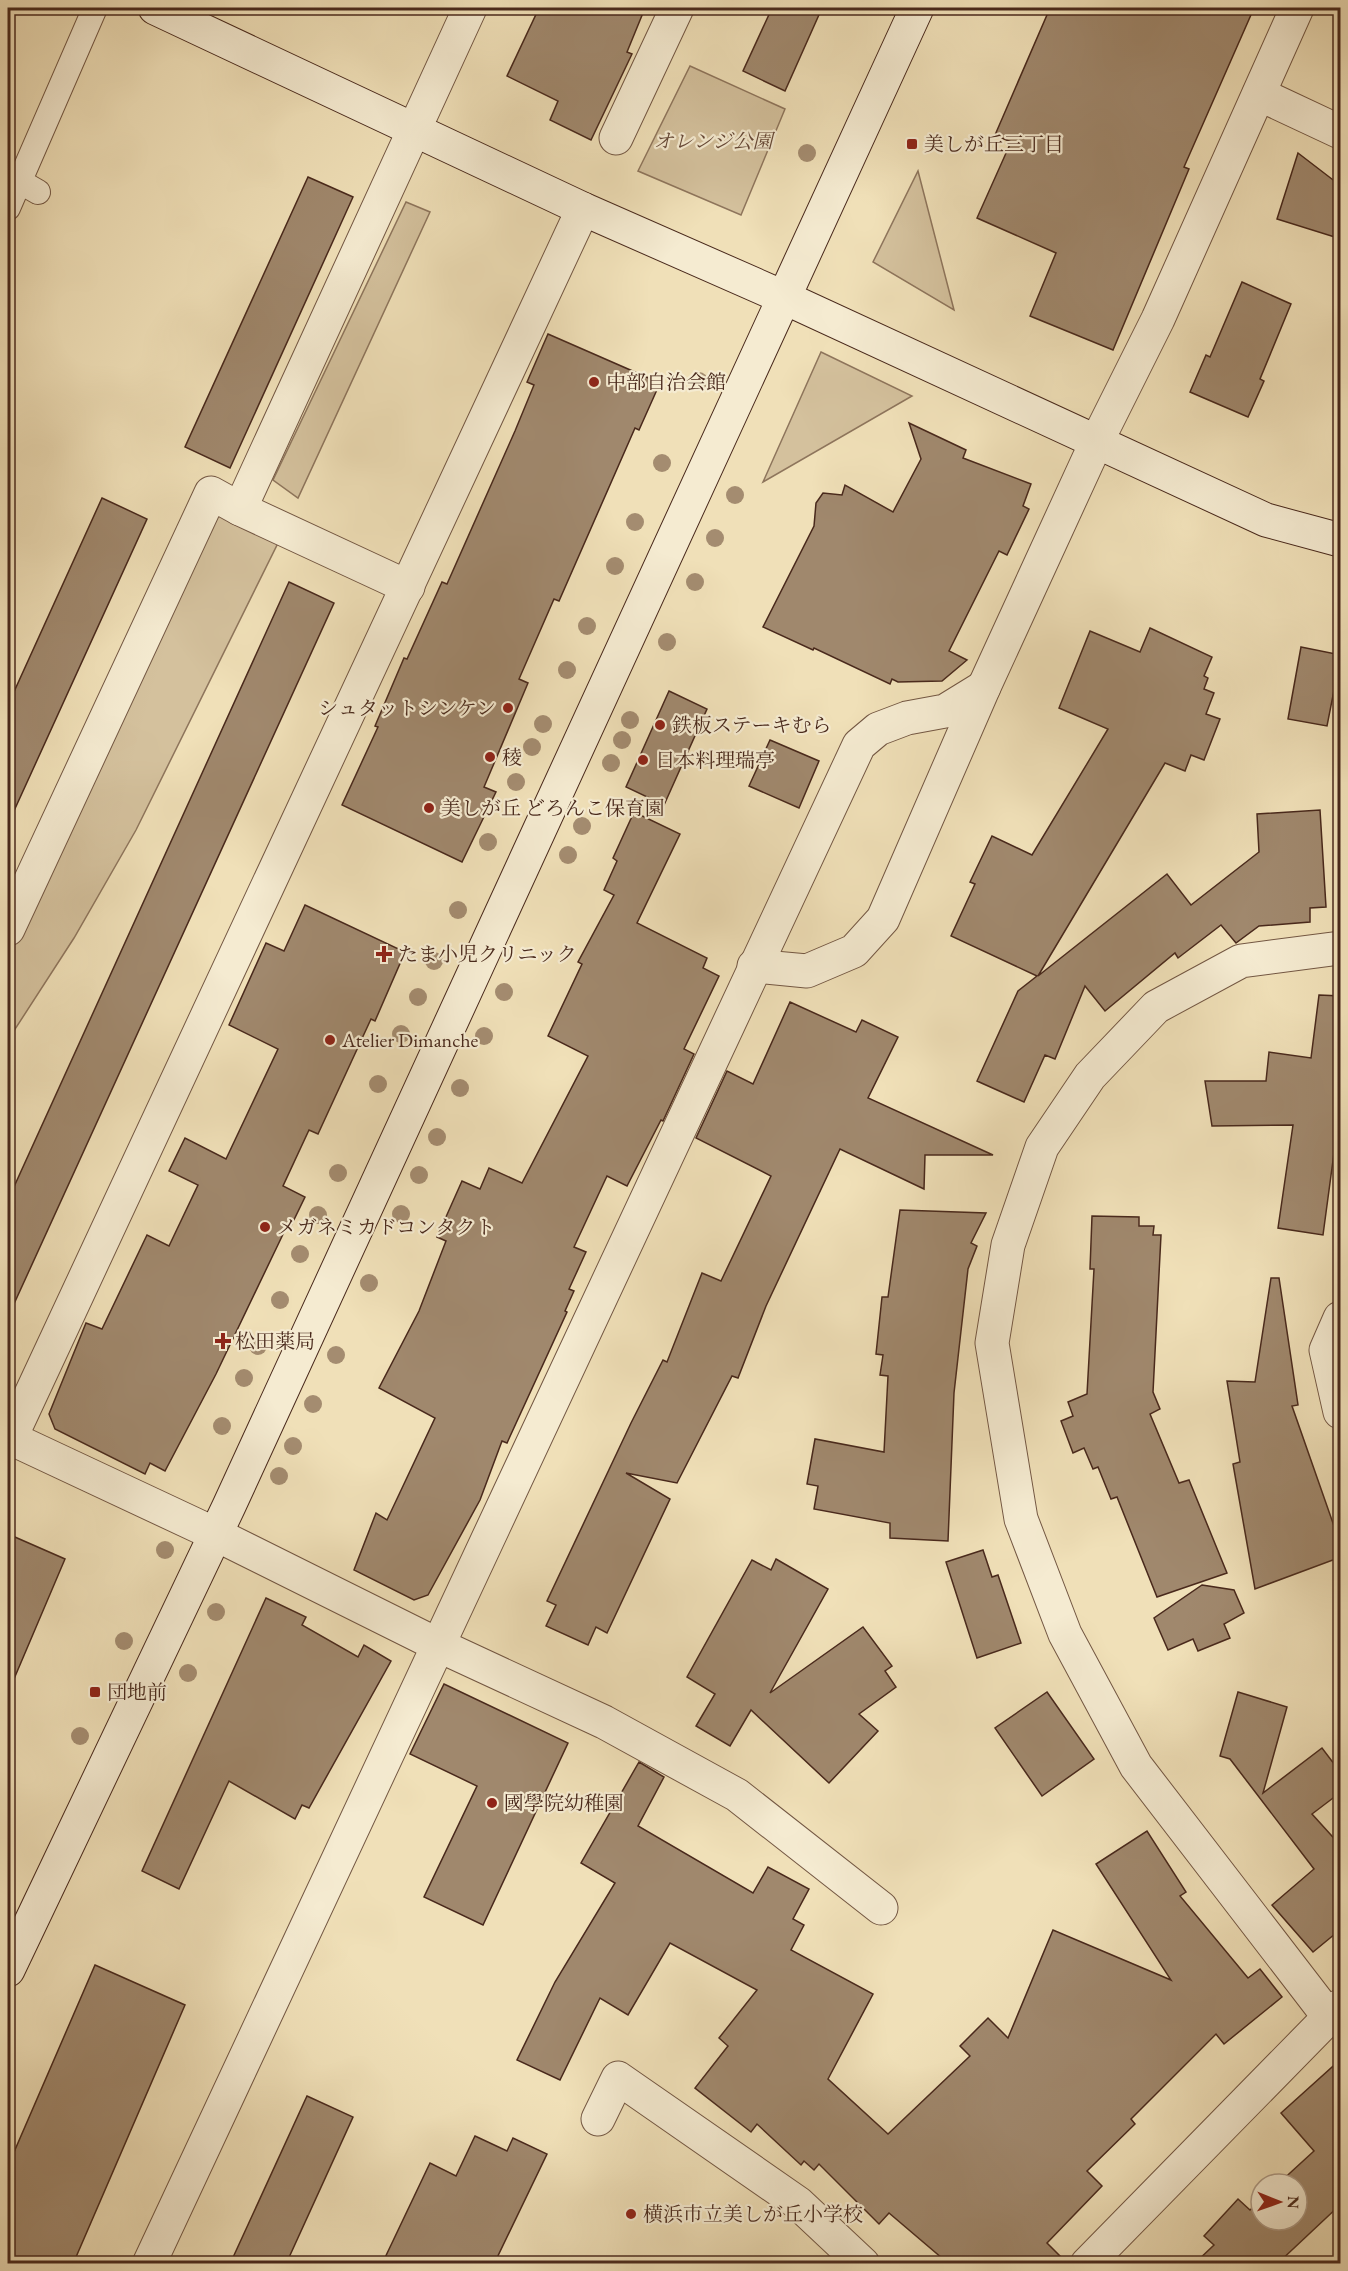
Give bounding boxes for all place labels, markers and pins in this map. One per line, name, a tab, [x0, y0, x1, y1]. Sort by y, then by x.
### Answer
place label: 美しが丘三丁目	[924, 131, 1064, 157]
marker: 美しが丘三丁目	[905, 137, 919, 151]
place label: 中部自治会館	[606, 369, 726, 395]
marker: 中部自治会館	[587, 375, 601, 389]
place label: シュタットシンケン	[318, 695, 496, 721]
marker: シュタットシンケン	[501, 701, 515, 715]
place label: 鉄板ステーキむら	[672, 712, 832, 738]
marker: 鉄板ステーキむら	[653, 718, 667, 732]
place label: 稜	[502, 744, 522, 770]
place label: 日本料理瑞亭	[655, 747, 775, 773]
marker: 稜	[483, 750, 497, 764]
marker: 日本料理瑞亭	[636, 753, 650, 767]
place label: 美しが丘 どろんこ保育園	[441, 795, 665, 821]
marker: 美しが丘 どろんこ保育園	[422, 801, 436, 815]
place label: たま小児クリニック	[398, 941, 577, 967]
marker: たま小児クリニック	[375, 945, 393, 963]
place label: Atelier Dimanche	[341, 1027, 479, 1053]
marker: Atelier Dimanche	[323, 1033, 337, 1047]
place label: メガネミカドコンタクト	[277, 1214, 495, 1240]
marker: メガネミカドコンタクト	[258, 1220, 272, 1234]
place label: 松田薬局	[235, 1328, 315, 1354]
marker: 松田薬局	[216, 1334, 230, 1348]
place label: 団地前	[107, 1679, 167, 1705]
marker: 団地前	[88, 1685, 102, 1699]
place label: 國學院幼稚園	[504, 1790, 624, 1816]
marker: 國學院幼稚園	[485, 1796, 499, 1810]
place label: 横浜市立美しが丘小学校	[643, 2201, 863, 2227]
marker: 横浜市立美しが丘小学校	[624, 2207, 638, 2221]

